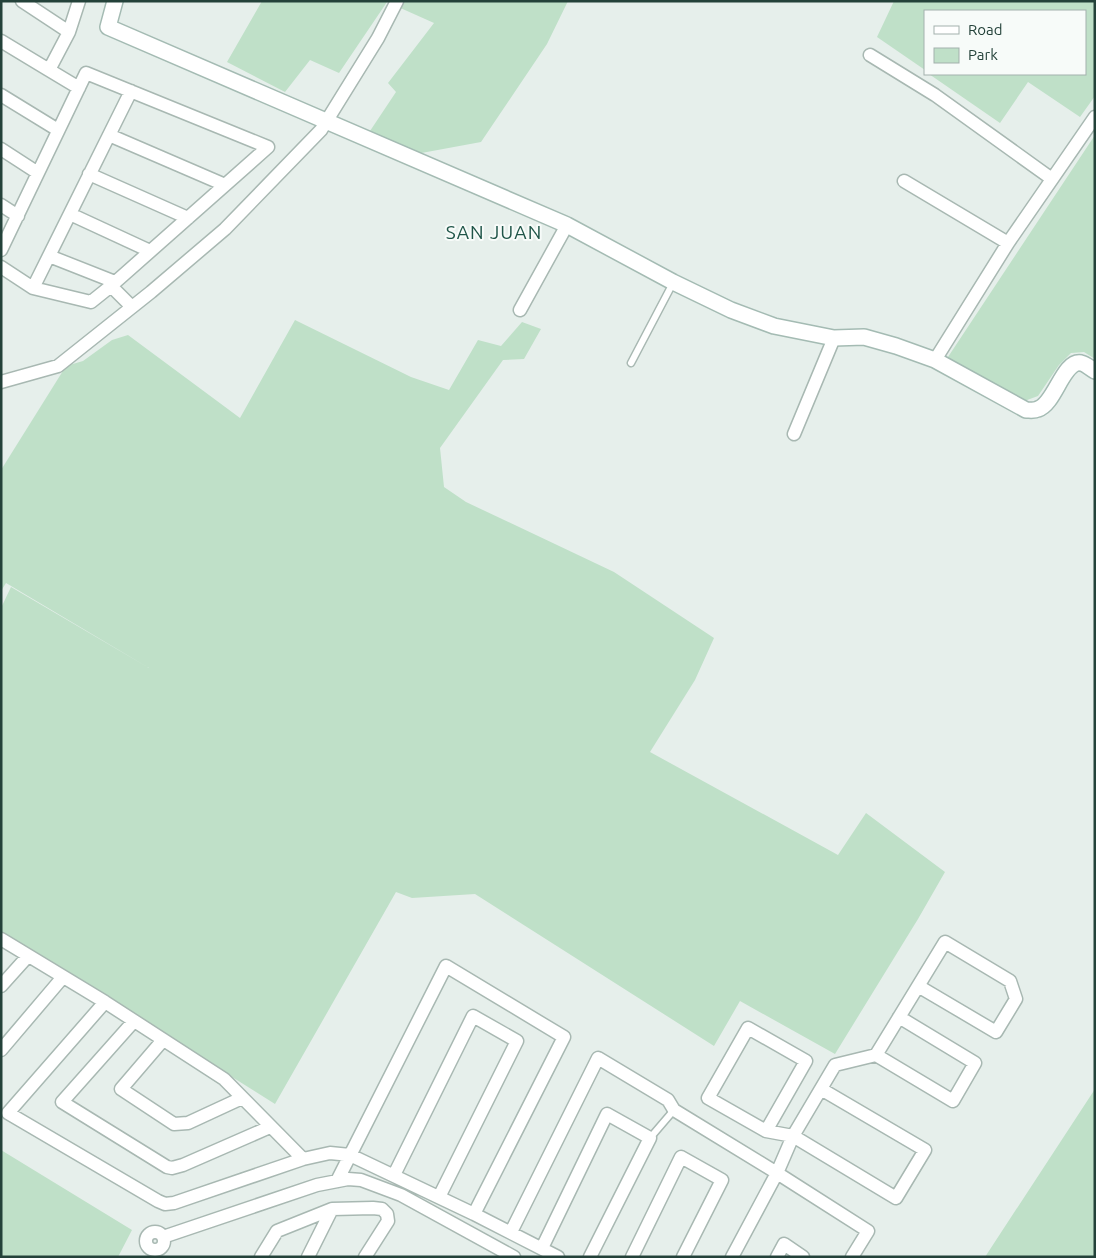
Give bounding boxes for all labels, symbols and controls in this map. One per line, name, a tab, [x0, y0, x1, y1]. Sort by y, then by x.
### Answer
legend	[924, 10, 1086, 75]
text: Road	[968, 21, 1003, 38]
text: Park	[968, 46, 998, 63]
district label: SAN JUAN	[446, 221, 542, 243]

